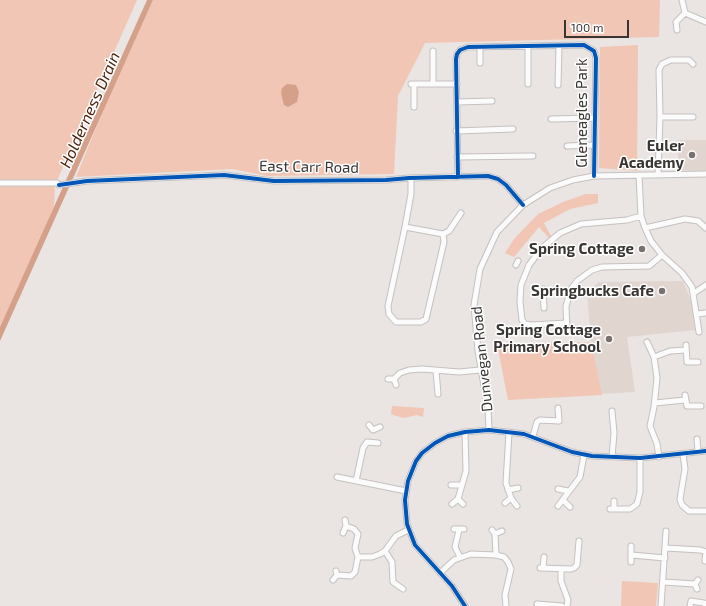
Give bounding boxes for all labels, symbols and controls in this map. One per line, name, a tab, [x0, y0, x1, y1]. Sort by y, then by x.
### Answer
scale bar	[566, 12, 631, 38]
text: 100 m	[571, 20, 603, 34]
water label: Holderness Drain	[56, 49, 124, 171]
street label: Gleneagles Park	[573, 58, 591, 168]
place label: Euler Academy	[619, 137, 684, 172]
marker: Euler Academy	[687, 150, 697, 160]
street label: East Carr Road	[259, 157, 359, 177]
place label: Spring Cottage	[529, 240, 634, 258]
marker: Spring Cottage	[637, 244, 647, 254]
place label: Springbucks Cafe	[531, 282, 654, 300]
marker: Springbucks Cafe	[657, 286, 667, 296]
street label: Dunvegan Road	[467, 305, 497, 413]
place label: Spring Cottage Primary School	[493, 321, 601, 356]
marker: Spring Cottage Primary School	[604, 334, 614, 344]

